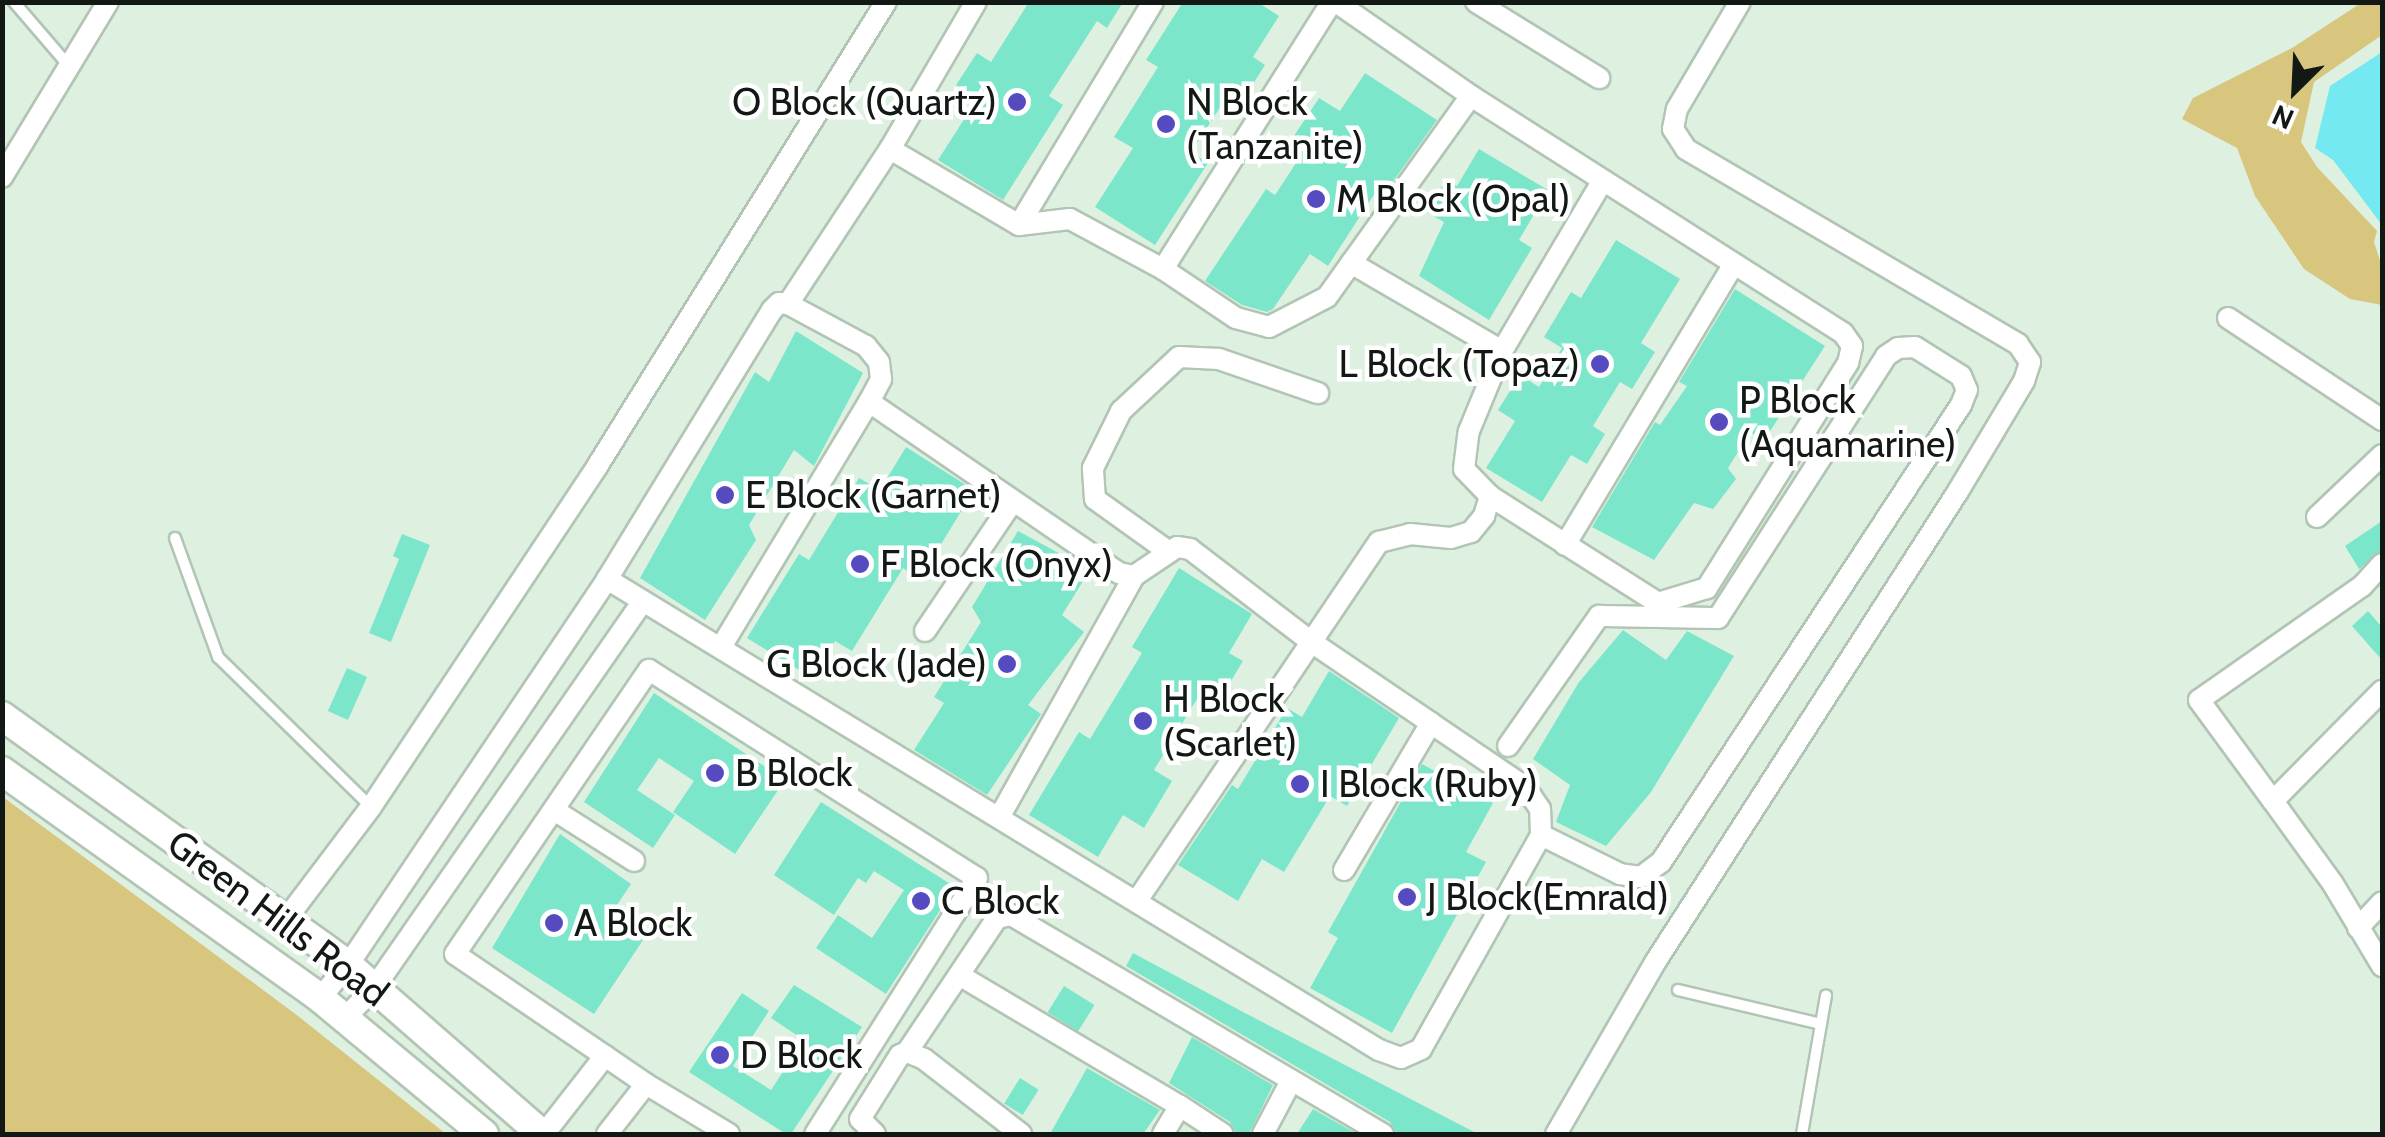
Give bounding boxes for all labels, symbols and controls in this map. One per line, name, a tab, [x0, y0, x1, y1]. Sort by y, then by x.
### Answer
north arrow	[2245, 40, 2345, 140]
place label: O Block (Quartz)	[732, 79, 997, 125]
place label: N Block (Tanzanite)	[1186, 79, 1364, 168]
marker: O Block (Quartz)	[1006, 91, 1028, 113]
text: N	[2267, 98, 2299, 137]
marker: N Block (Tanzanite)	[1155, 113, 1177, 135]
place label: M Block (Opal)	[1336, 176, 1570, 222]
marker: M Block (Opal)	[1305, 188, 1327, 210]
place label: L Block (Topaz)	[1339, 341, 1580, 387]
marker: L Block (Topaz)	[1589, 353, 1611, 375]
place label: P Block (Aquamarine)	[1739, 377, 1956, 466]
marker: P Block (Aquamarine)	[1708, 411, 1730, 433]
place label: E Block (Garnet)	[745, 472, 1002, 518]
marker: E Block (Garnet)	[714, 484, 736, 506]
place label: F Block (Onyx)	[880, 541, 1113, 587]
marker: F Block (Onyx)	[849, 553, 871, 575]
place label: G Block (Jade)	[766, 641, 987, 687]
marker: G Block (Jade)	[996, 653, 1018, 675]
place label: H Block (Scarlet)	[1163, 676, 1297, 766]
marker: H Block (Scarlet)	[1132, 710, 1154, 732]
place label: B Block	[735, 750, 853, 796]
place label: I Block (Ruby)	[1320, 761, 1538, 807]
marker: B Block	[704, 762, 726, 784]
marker: I Block (Ruby)	[1289, 773, 1311, 795]
street label: Green Hills Road	[159, 820, 397, 1016]
place label: J Block(Emrald)	[1427, 874, 1669, 920]
place label: C Block	[941, 878, 1059, 924]
marker: J Block(Emrald)	[1396, 886, 1418, 908]
marker: C Block	[910, 890, 932, 912]
place label: A Block	[574, 900, 692, 946]
marker: A Block	[543, 912, 565, 934]
place label: D Block	[740, 1032, 863, 1078]
marker: D Block	[709, 1044, 731, 1066]

